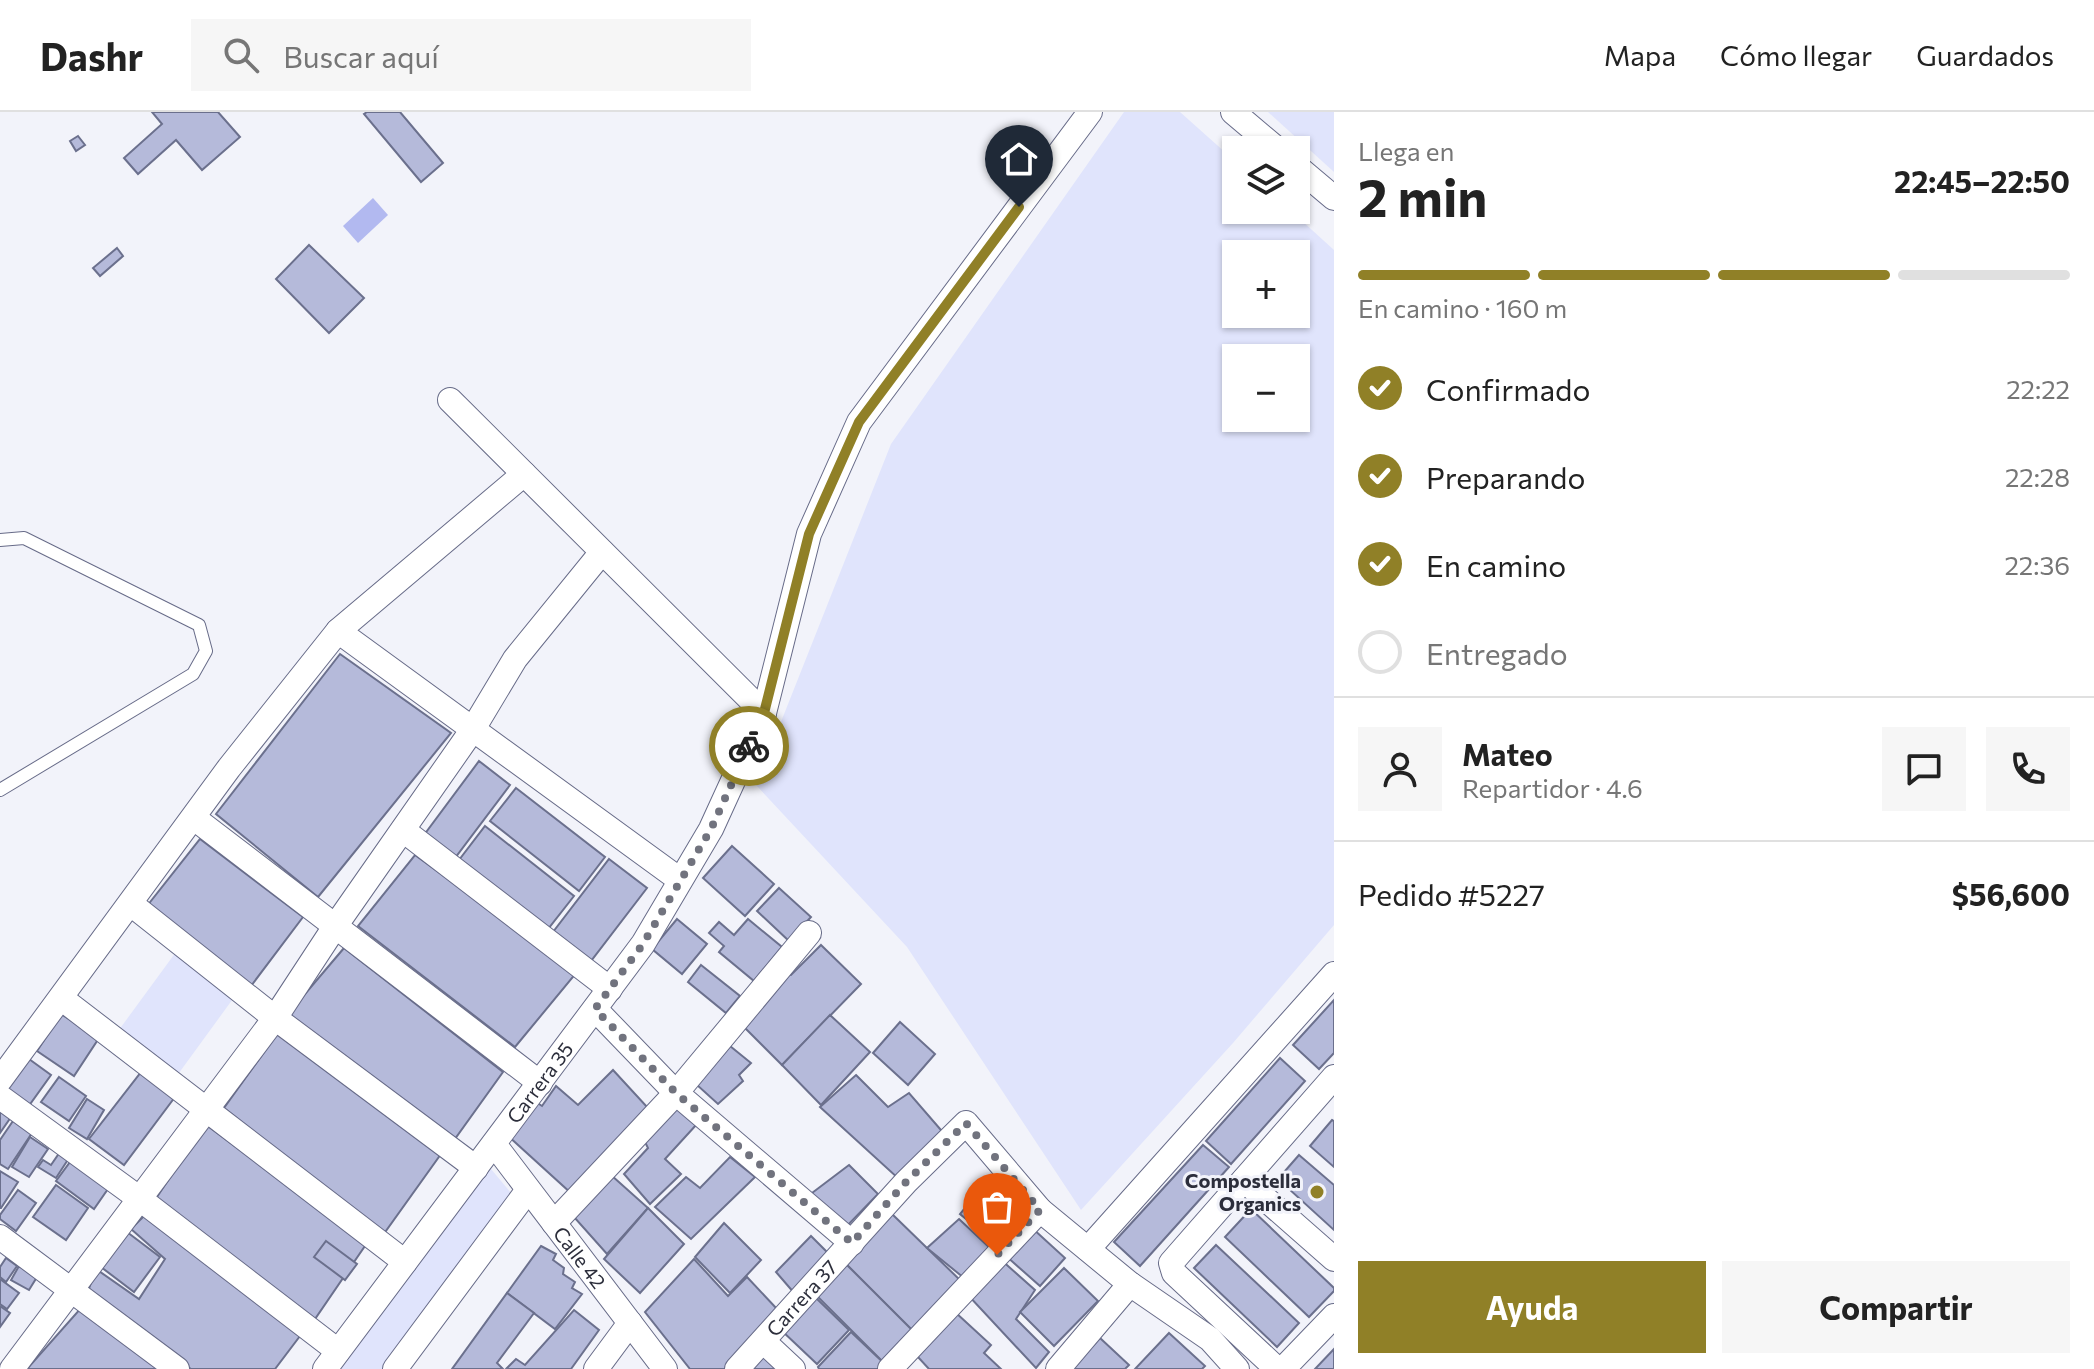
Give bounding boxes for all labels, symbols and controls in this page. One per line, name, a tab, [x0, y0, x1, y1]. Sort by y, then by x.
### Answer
search box	[191, 19, 751, 91]
text: Dashr	[40, 32, 143, 79]
icon: search	[219, 33, 263, 77]
text: Buscar aquí	[283, 37, 439, 74]
text: Mapa	[1604, 38, 1676, 72]
text: Cómo llegar	[1720, 38, 1872, 72]
text: Guardados	[1916, 38, 2054, 72]
pin	[985, 125, 1053, 207]
text: Llega en	[1358, 135, 1454, 166]
map controls	[1222, 136, 1310, 432]
button: layers	[1222, 136, 1310, 224]
icon: home	[997, 137, 1041, 181]
text: 22:45–22:50	[1894, 162, 2070, 199]
text: 2 min	[1358, 164, 1487, 228]
button: +	[1222, 240, 1310, 328]
text: En camino · 160 m	[1358, 292, 1567, 323]
button: −	[1222, 344, 1310, 432]
icon: check	[1358, 366, 1402, 410]
text: Confirmado	[1426, 370, 1590, 407]
text: 22:22	[2006, 373, 2070, 404]
icon: check	[1358, 454, 1402, 498]
text: Preparando	[1426, 458, 1585, 495]
text: 22:28	[2005, 461, 2070, 492]
icon: check	[1358, 542, 1402, 586]
text: En camino	[1426, 546, 1566, 583]
text: 22:36	[2004, 549, 2070, 580]
text: Entregado	[1426, 634, 1568, 671]
courier	[709, 706, 789, 786]
icon: bike	[727, 724, 771, 768]
button: person	[1358, 727, 1442, 811]
button: chat	[1882, 727, 1966, 811]
button: phone	[1986, 727, 2070, 811]
text: Mateo	[1462, 735, 1553, 772]
text: Repartidor · 4.6	[1462, 772, 1643, 803]
text: Pedido #5227	[1358, 875, 1545, 912]
text: $56,600	[1952, 875, 2070, 912]
street label: Carrera 35	[501, 1037, 578, 1128]
place label: Compostella Organics	[1185, 1168, 1301, 1215]
pin	[963, 1173, 1031, 1255]
marker: Compostella Organics	[1308, 1183, 1326, 1201]
icon: bag	[975, 1185, 1019, 1229]
street label: Calle 42	[549, 1221, 611, 1293]
street label: Carrera 37	[761, 1255, 842, 1341]
button: Ayuda	[1358, 1261, 1706, 1353]
button: Compartir	[1722, 1261, 2070, 1353]

